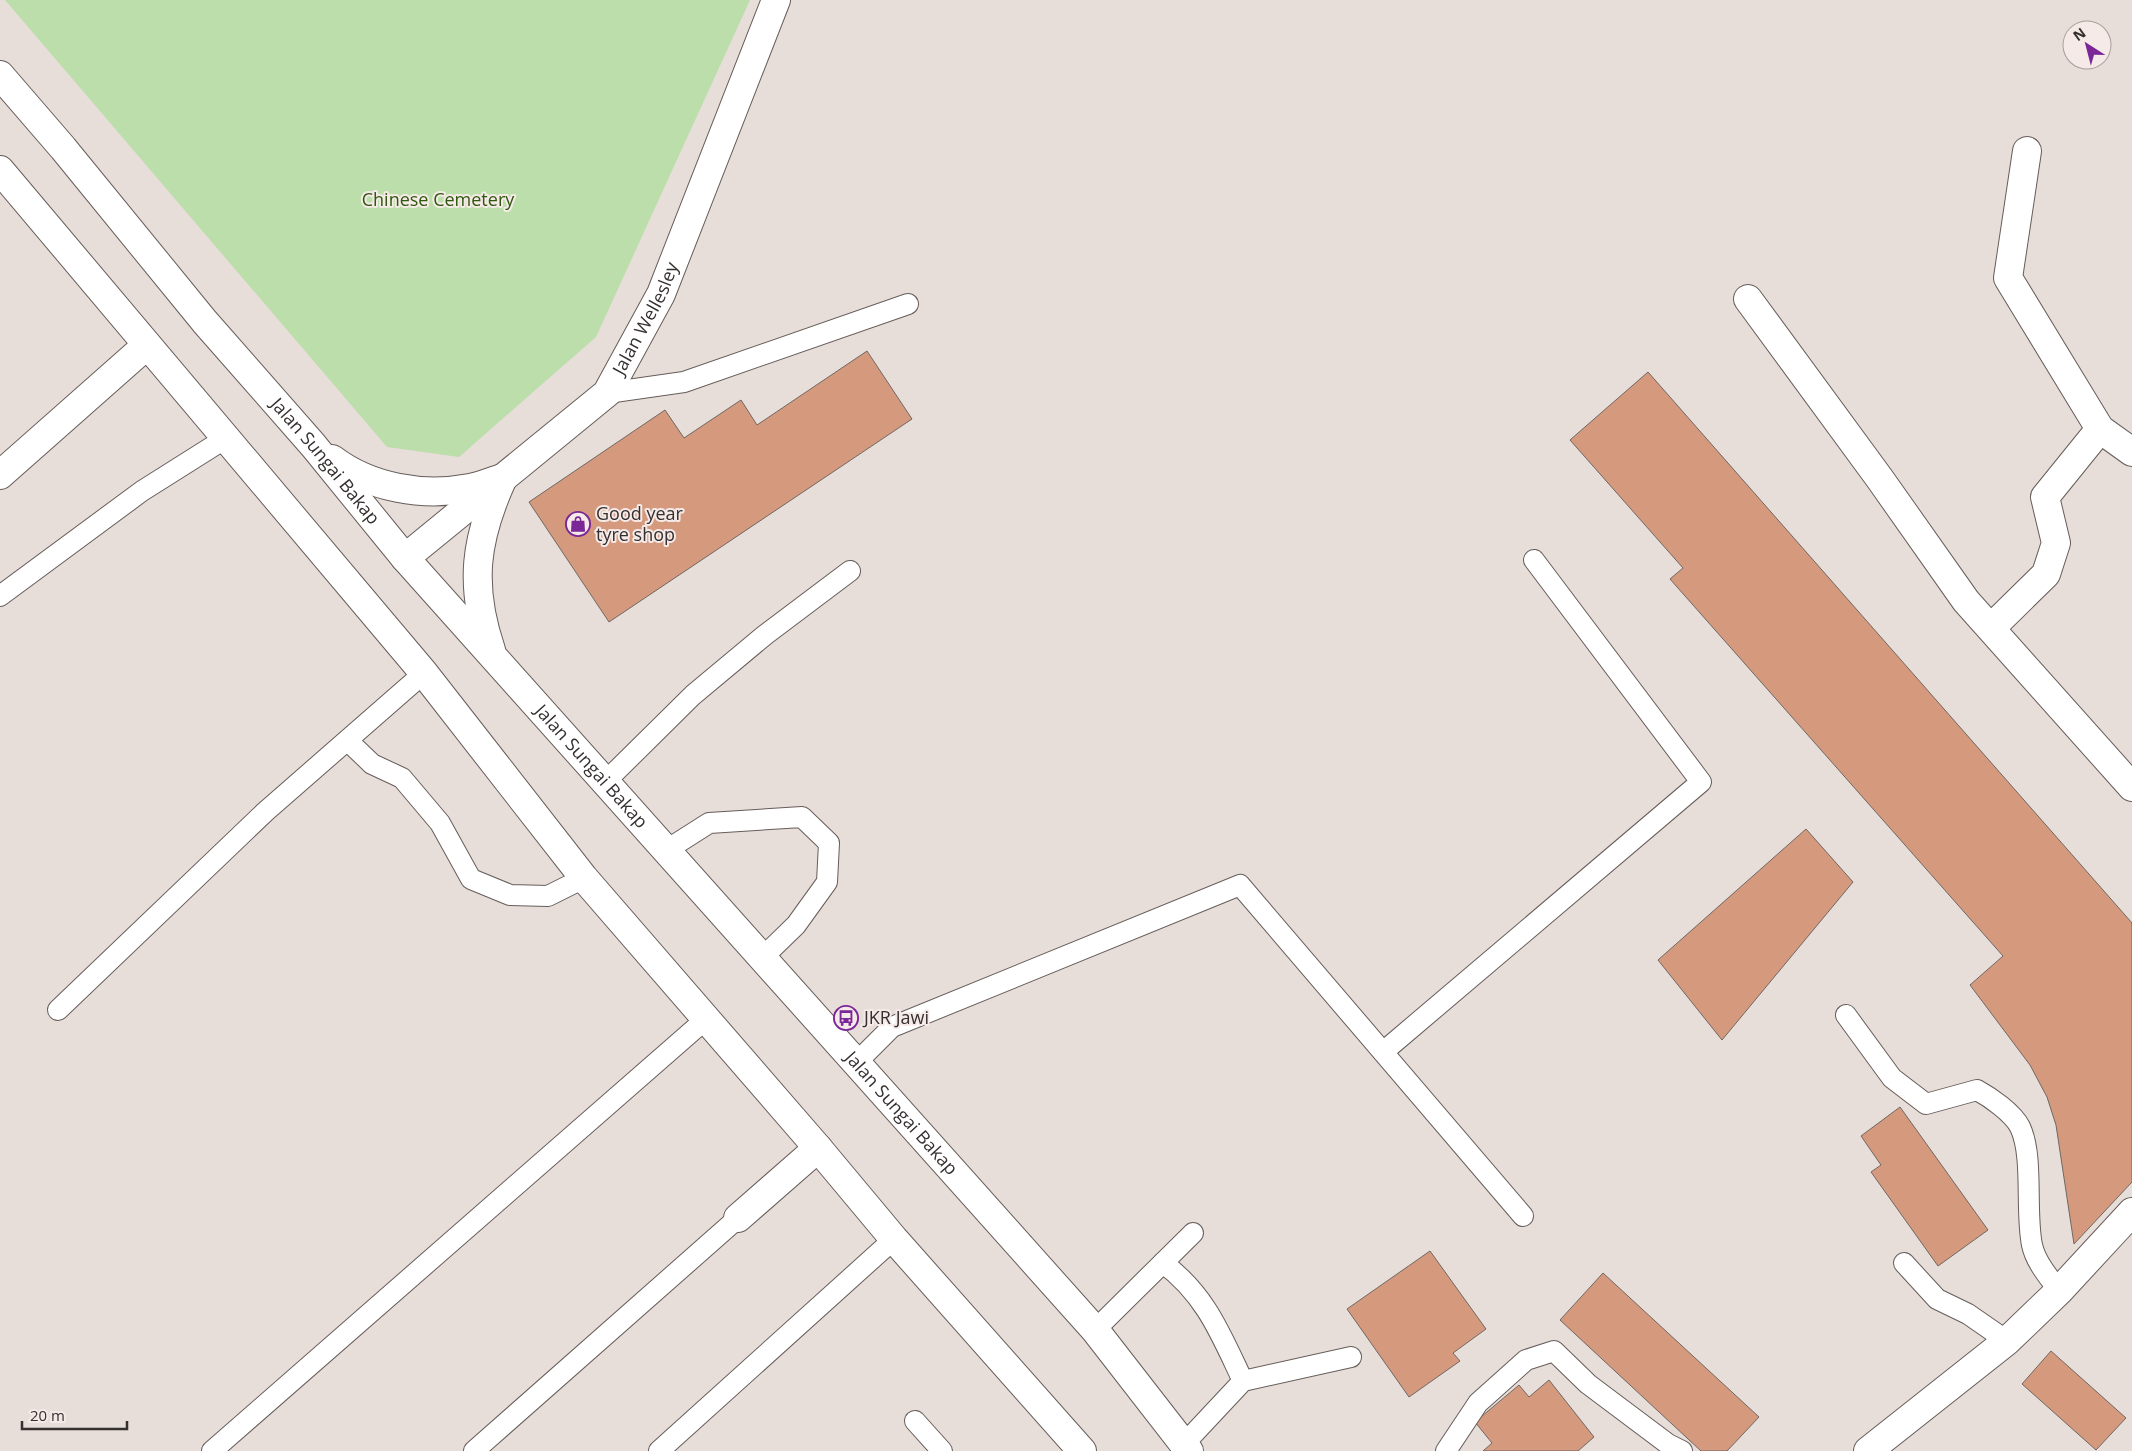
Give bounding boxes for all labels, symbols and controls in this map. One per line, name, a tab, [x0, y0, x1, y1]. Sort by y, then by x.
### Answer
north arrow	[2062, 20, 2112, 70]
text: N	[2069, 23, 2089, 45]
park label: Chinese Cemetery	[362, 187, 515, 211]
street label: Jalan Wellesley	[605, 258, 684, 380]
street label: Jalan Sungai Bakap	[265, 391, 386, 529]
place label: Good year tyre shop	[596, 501, 684, 546]
shop icon: Good year tyre shop	[565, 511, 591, 537]
street label: Jalan Sungai Bakap	[529, 697, 654, 833]
bus stop icon: JKR Jawi	[833, 1005, 859, 1031]
place label: JKR Jawi	[862, 1005, 929, 1029]
street label: Jalan Sungai Bakap	[839, 1044, 964, 1180]
scale bar	[22, 1398, 128, 1430]
text: 20 m	[30, 1405, 65, 1425]

